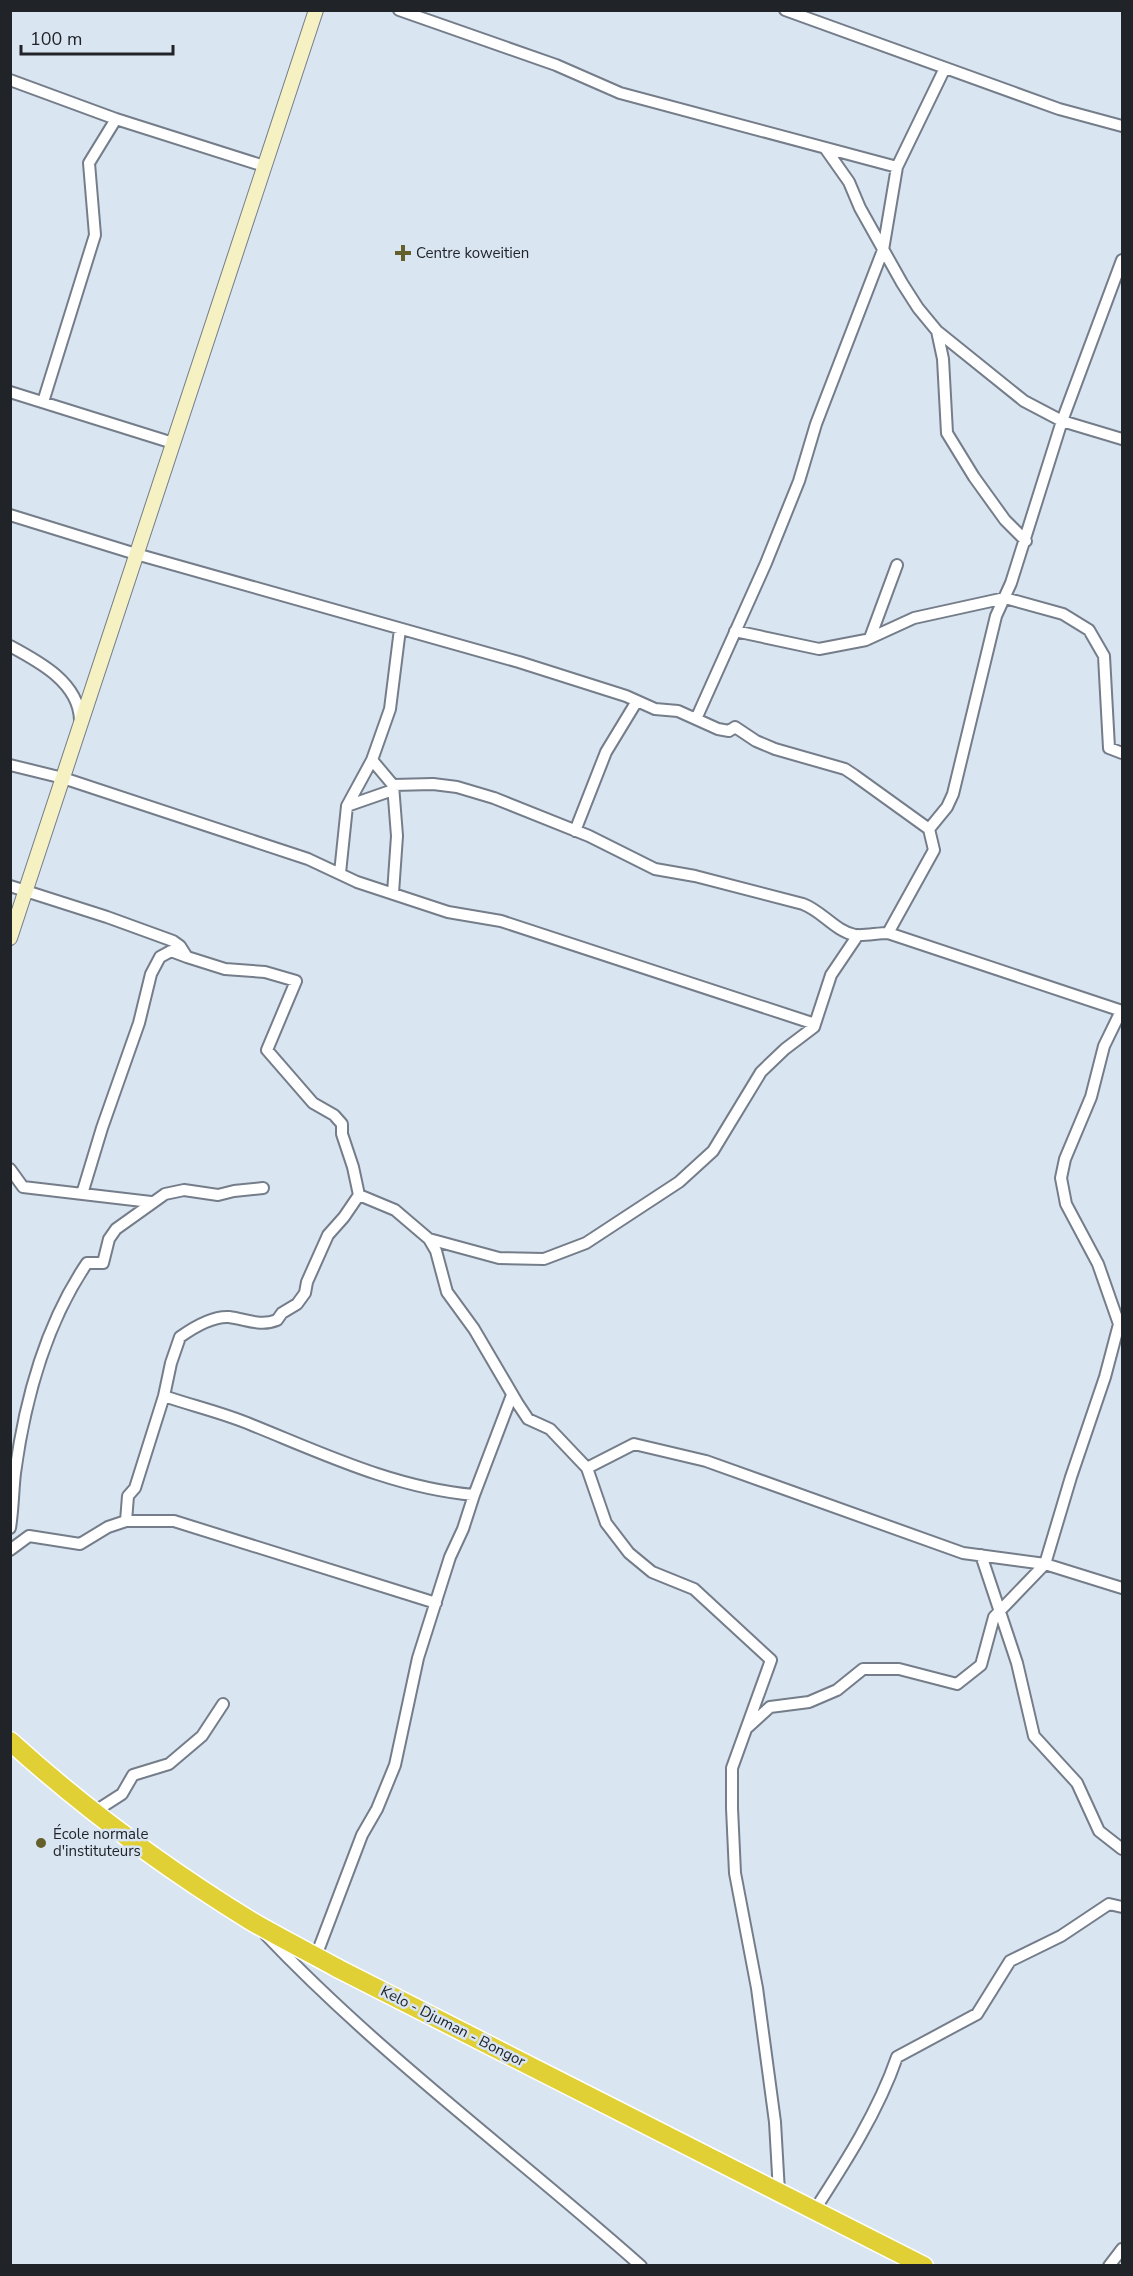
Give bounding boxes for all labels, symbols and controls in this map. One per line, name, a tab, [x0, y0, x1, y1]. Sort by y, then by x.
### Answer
scale bar	[21, 18, 172, 56]
text: 100 m	[30, 27, 82, 51]
place label: Centre koweitien	[416, 243, 529, 263]
marker: Centre koweitien	[394, 244, 412, 262]
place label: École normale d'instituteurs	[53, 1824, 148, 1861]
marker: École normale d'instituteurs	[34, 1836, 48, 1850]
street label: Kelo - Djuman - Bongor	[377, 1981, 529, 2071]

